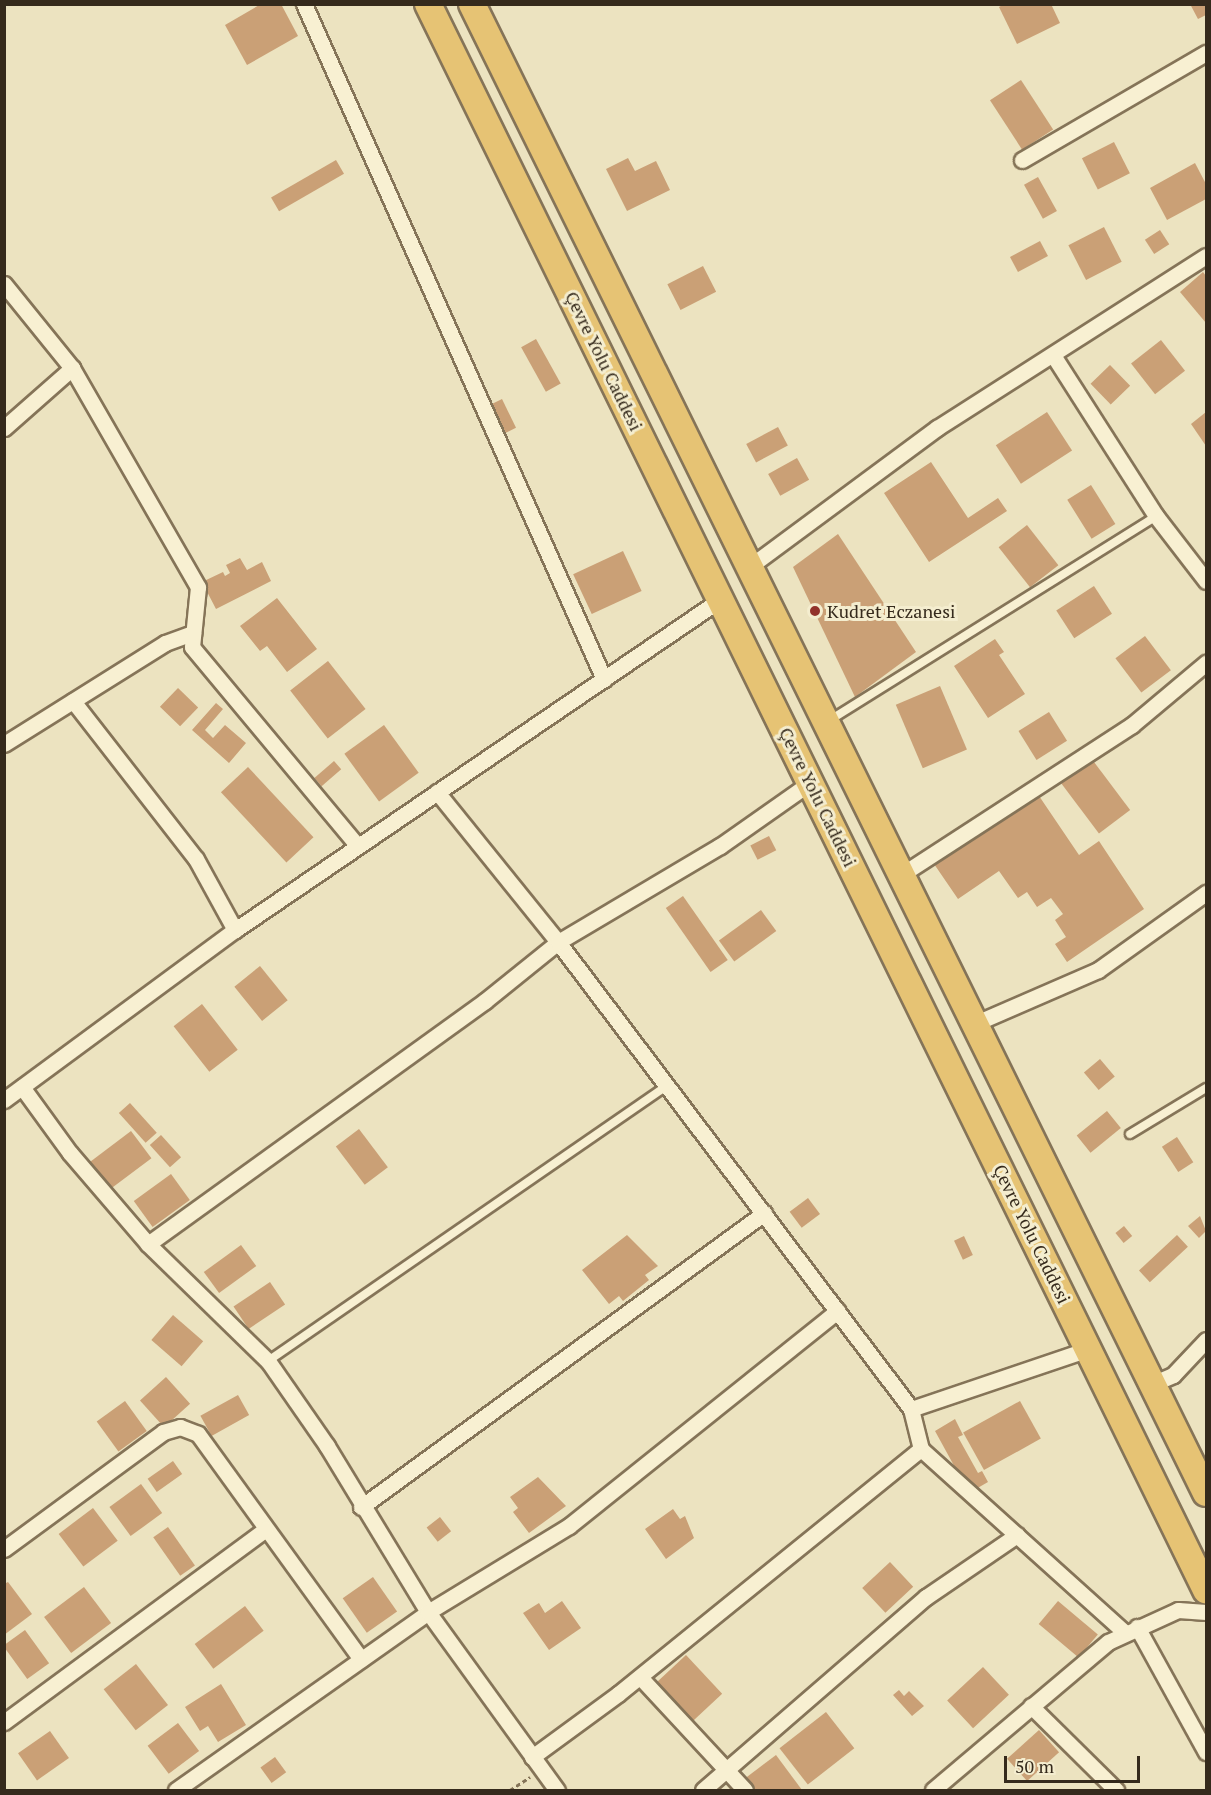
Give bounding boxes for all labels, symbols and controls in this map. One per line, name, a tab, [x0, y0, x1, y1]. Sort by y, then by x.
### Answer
street label: Çevre Yolu Caddesi	[561, 288, 647, 434]
place label: Kudret Eczanesi	[827, 600, 955, 622]
marker: Kudret Eczanesi	[808, 604, 822, 618]
street label: Çevre Yolu Caddesi	[775, 724, 861, 870]
street label: Çevre Yolu Caddesi	[989, 1161, 1075, 1307]
scale bar	[1007, 1744, 1144, 1782]
text: 50 m	[1015, 1754, 1054, 1778]

